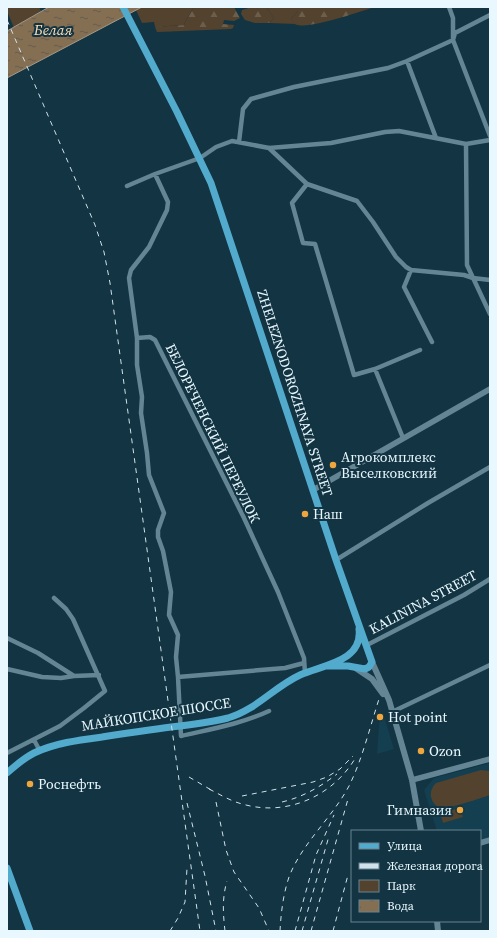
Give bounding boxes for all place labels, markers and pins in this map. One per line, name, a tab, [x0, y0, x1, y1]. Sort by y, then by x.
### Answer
place label: Агрокомплекс Выселковский	[341, 447, 437, 483]
marker: Агрокомплекс Выселковский	[328, 460, 338, 470]
place label: Наш	[313, 504, 343, 524]
marker: Наш	[300, 509, 310, 519]
place label: Hot point	[388, 707, 448, 727]
marker: Hot point	[375, 712, 385, 722]
place label: Ozon	[429, 741, 462, 761]
marker: Ozon	[416, 746, 426, 756]
place label: Роснефть	[38, 774, 101, 794]
marker: Роснефть	[25, 779, 35, 789]
place label: Гимназия	[387, 800, 452, 820]
marker: Гимназия	[455, 805, 465, 815]

